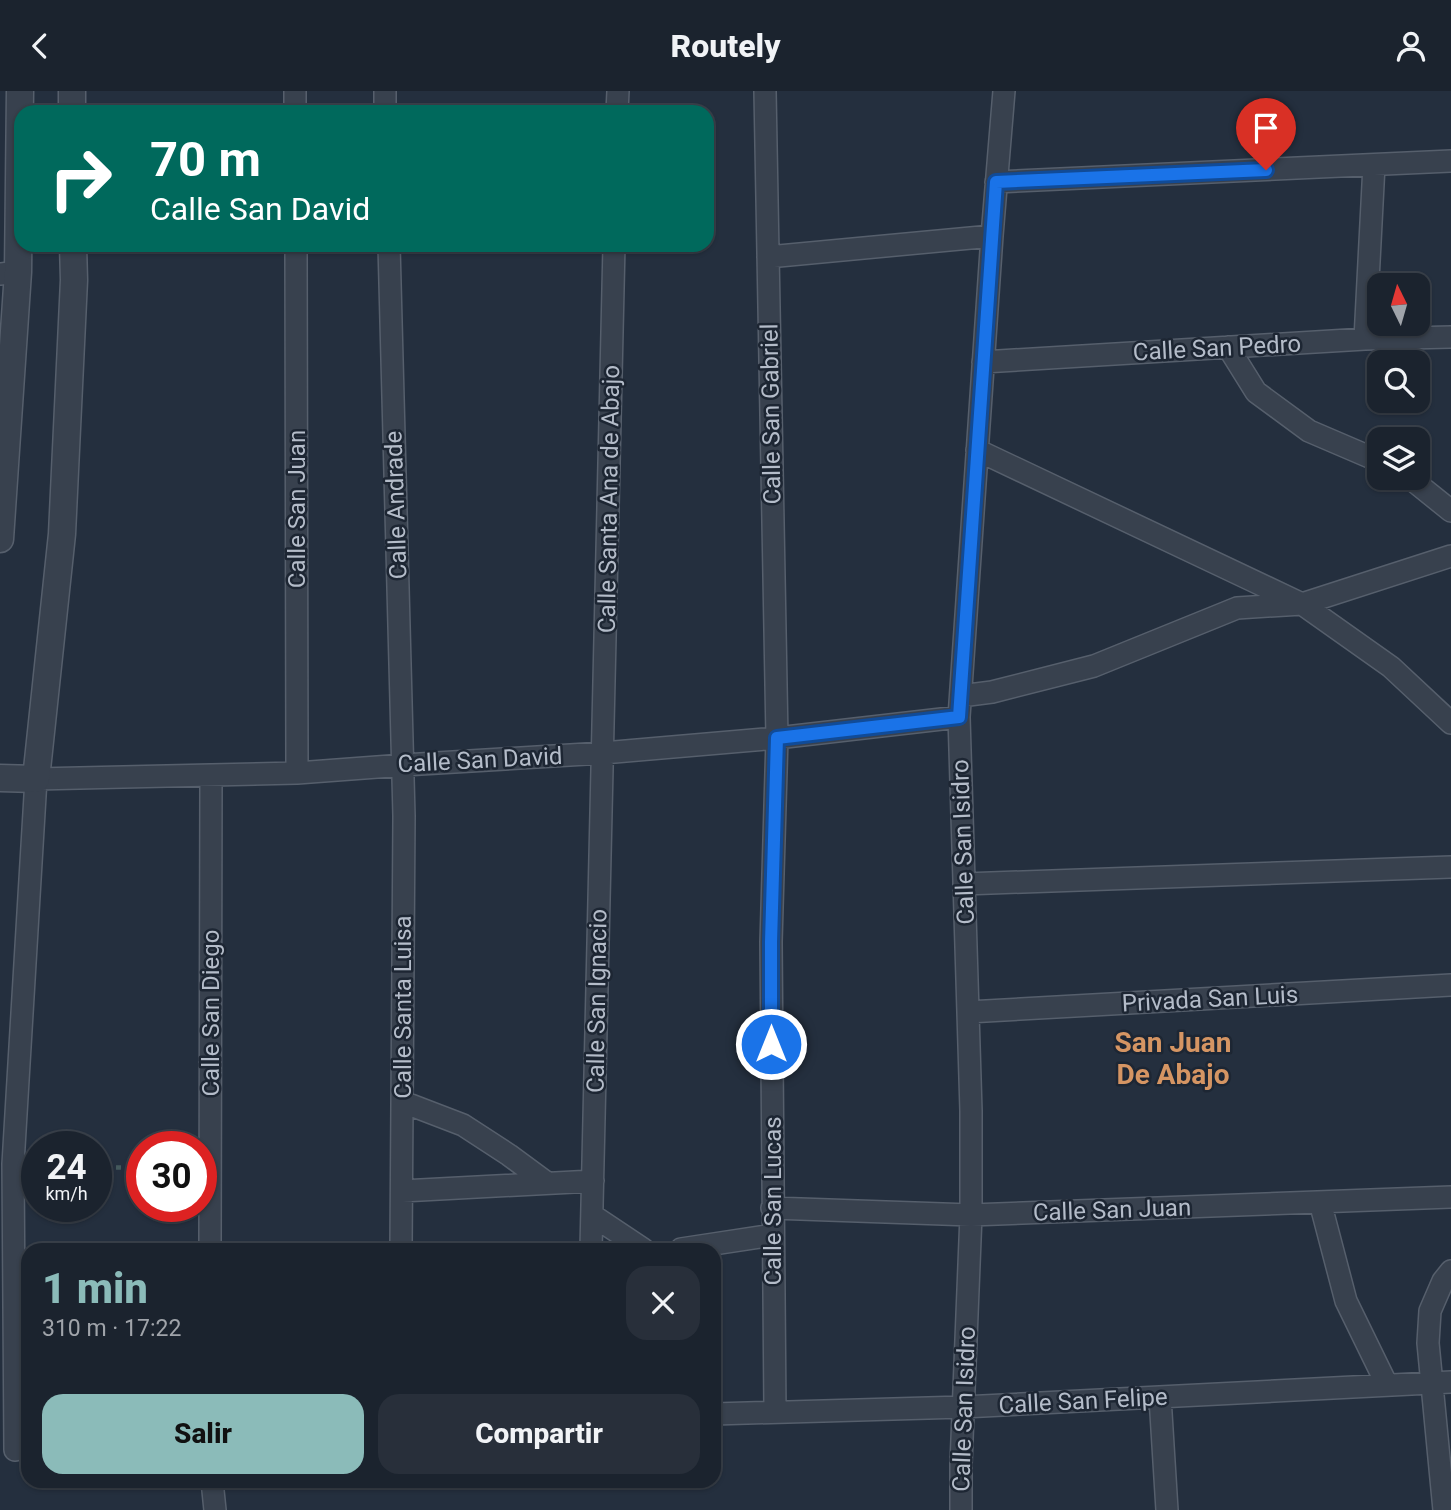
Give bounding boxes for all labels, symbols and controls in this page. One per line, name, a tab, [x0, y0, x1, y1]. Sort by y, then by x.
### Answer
icon: back	[21, 27, 59, 65]
text: Routely	[671, 27, 780, 65]
icon: person	[1392, 27, 1430, 65]
pin	[1236, 98, 1296, 170]
icon: arrive	[1247, 109, 1285, 147]
text: 70 m	[150, 131, 261, 188]
icon: right	[35, 133, 126, 224]
text: Calle San David	[150, 190, 370, 228]
north arrow	[1367, 273, 1430, 336]
map controls	[1367, 273, 1430, 490]
street label: Calle San Gabriel	[755, 323, 787, 505]
street label: Calle San Pedro	[1132, 330, 1302, 366]
button: search	[1367, 350, 1430, 413]
street label: Calle Santa Ana de Abajo	[593, 365, 625, 633]
button: layers	[1367, 427, 1430, 490]
street label: Calle San Juan	[283, 430, 311, 588]
street label: Calle Andrade	[379, 430, 413, 580]
street label: Calle San David	[397, 742, 563, 778]
street label: Calle San Isidro	[946, 759, 980, 925]
street label: Calle San Ignacio	[581, 909, 613, 1093]
street label: Calle Santa Luisa	[389, 915, 417, 1099]
street label: Calle San Diego	[197, 929, 225, 1097]
street label: Privada San Luis	[1121, 980, 1299, 1018]
position arrow	[734, 1007, 808, 1081]
district label: San Juan De Abajo	[1115, 1026, 1231, 1091]
street label: Calle San Lucas	[759, 1116, 787, 1286]
speed limit sign: 30	[126, 1131, 217, 1222]
text: 24	[46, 1147, 87, 1188]
text: km/h	[45, 1183, 88, 1204]
street label: Calle San Juan	[1032, 1193, 1192, 1227]
text: 1 min	[42, 1264, 148, 1313]
button: close	[626, 1266, 700, 1340]
text: 310 m · 17:22	[42, 1315, 181, 1342]
street label: Calle San Isidro	[947, 1326, 981, 1492]
street label: Calle San Felipe	[998, 1383, 1168, 1419]
button: Salir	[42, 1394, 364, 1474]
button: Compartir	[378, 1394, 700, 1474]

